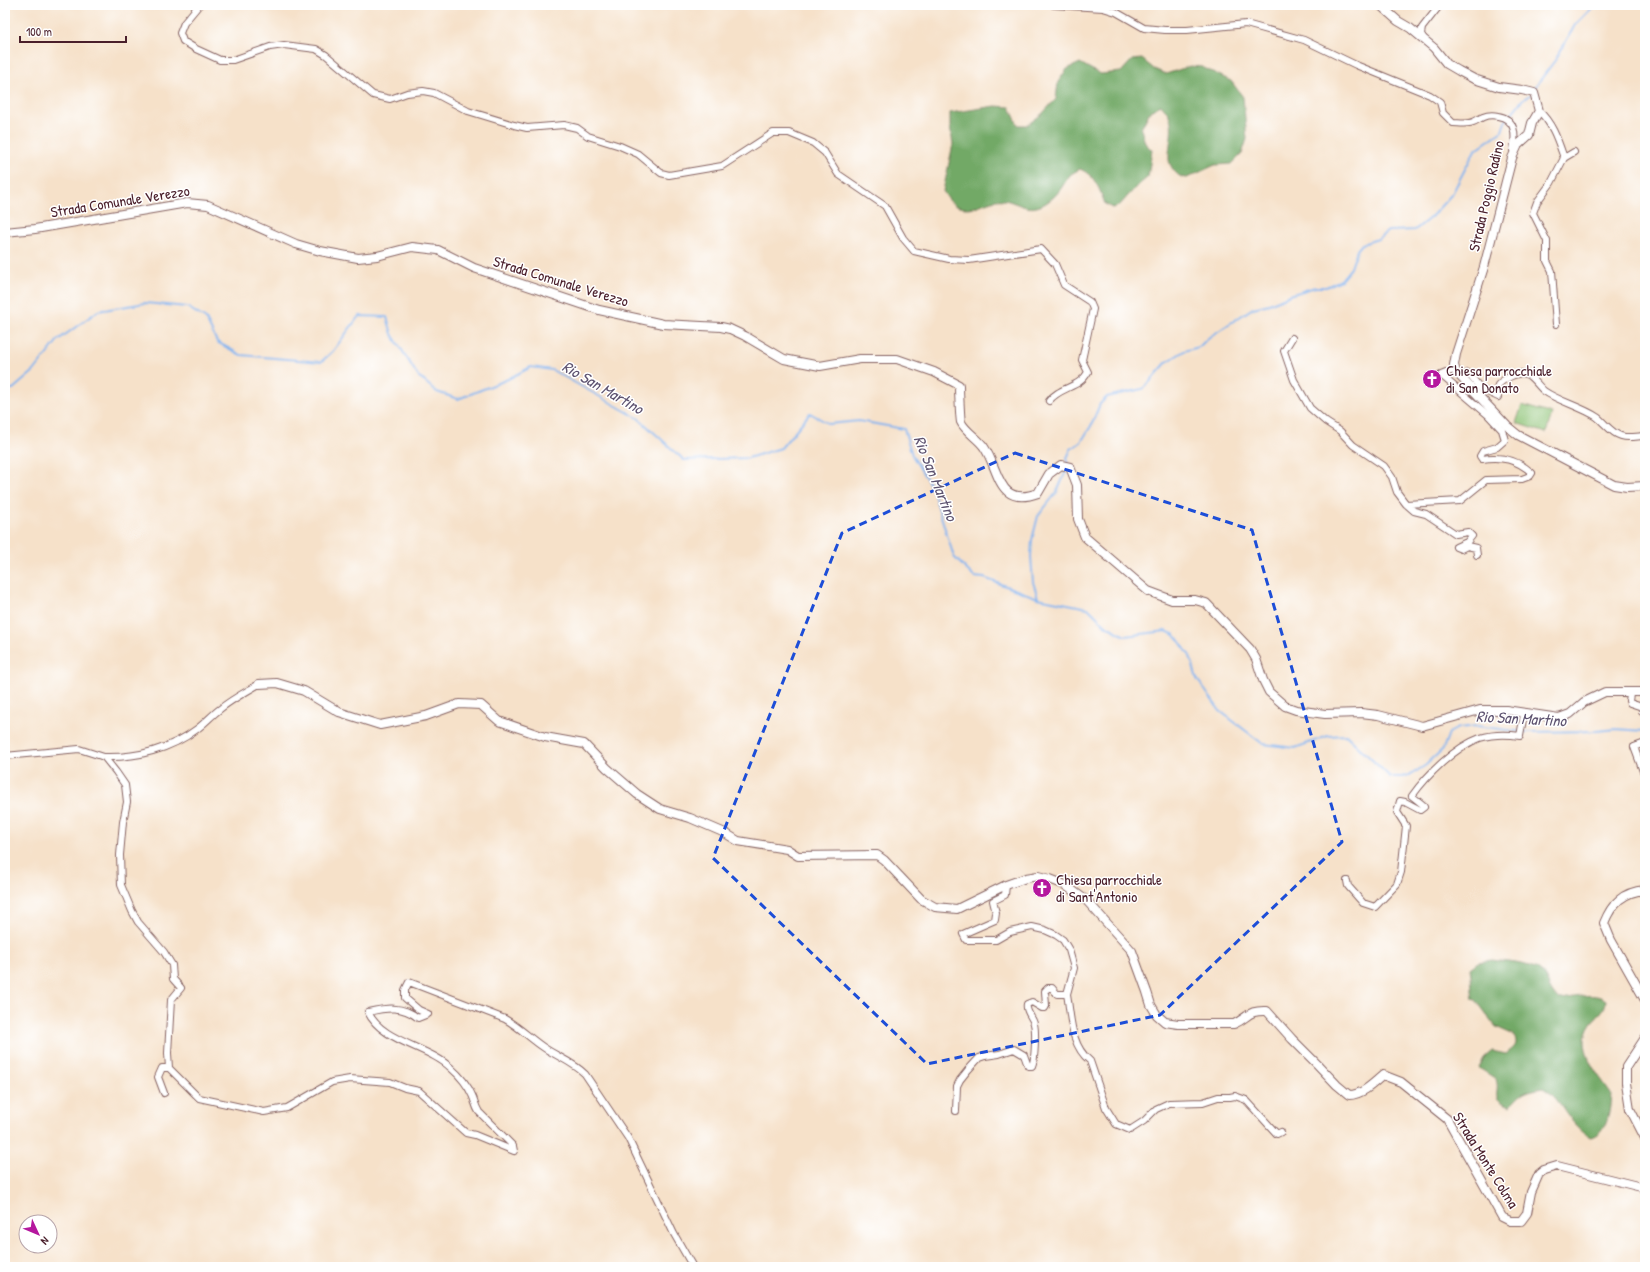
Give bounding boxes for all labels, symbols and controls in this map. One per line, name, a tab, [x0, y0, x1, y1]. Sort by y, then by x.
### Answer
scale bar	[20, 18, 126, 44]
text: 100 m	[26, 23, 52, 40]
street label: Strada Poggio Radino	[1463, 139, 1509, 253]
street label: Strada Comunale Verezzo	[49, 180, 191, 222]
street label: Strada Comunale Verezzo	[491, 250, 631, 312]
water label: Rio San Martino	[558, 355, 649, 420]
place label: Chiesa parrocchiale di San Donato	[1446, 360, 1552, 398]
church icon: Chiesa parrocchiale di San Donato	[1421, 368, 1443, 390]
water label: Rio San Martino	[909, 432, 964, 525]
water label: Rio San Martino	[1475, 705, 1568, 731]
place label: Chiesa parrocchiale di Sant'Antonio	[1056, 869, 1162, 907]
church icon: Chiesa parrocchiale di Sant'Antonio	[1031, 877, 1053, 899]
street label: Strada Monte Colma	[1448, 1108, 1524, 1212]
north arrow	[18, 1214, 58, 1254]
text: N	[38, 1234, 52, 1248]

